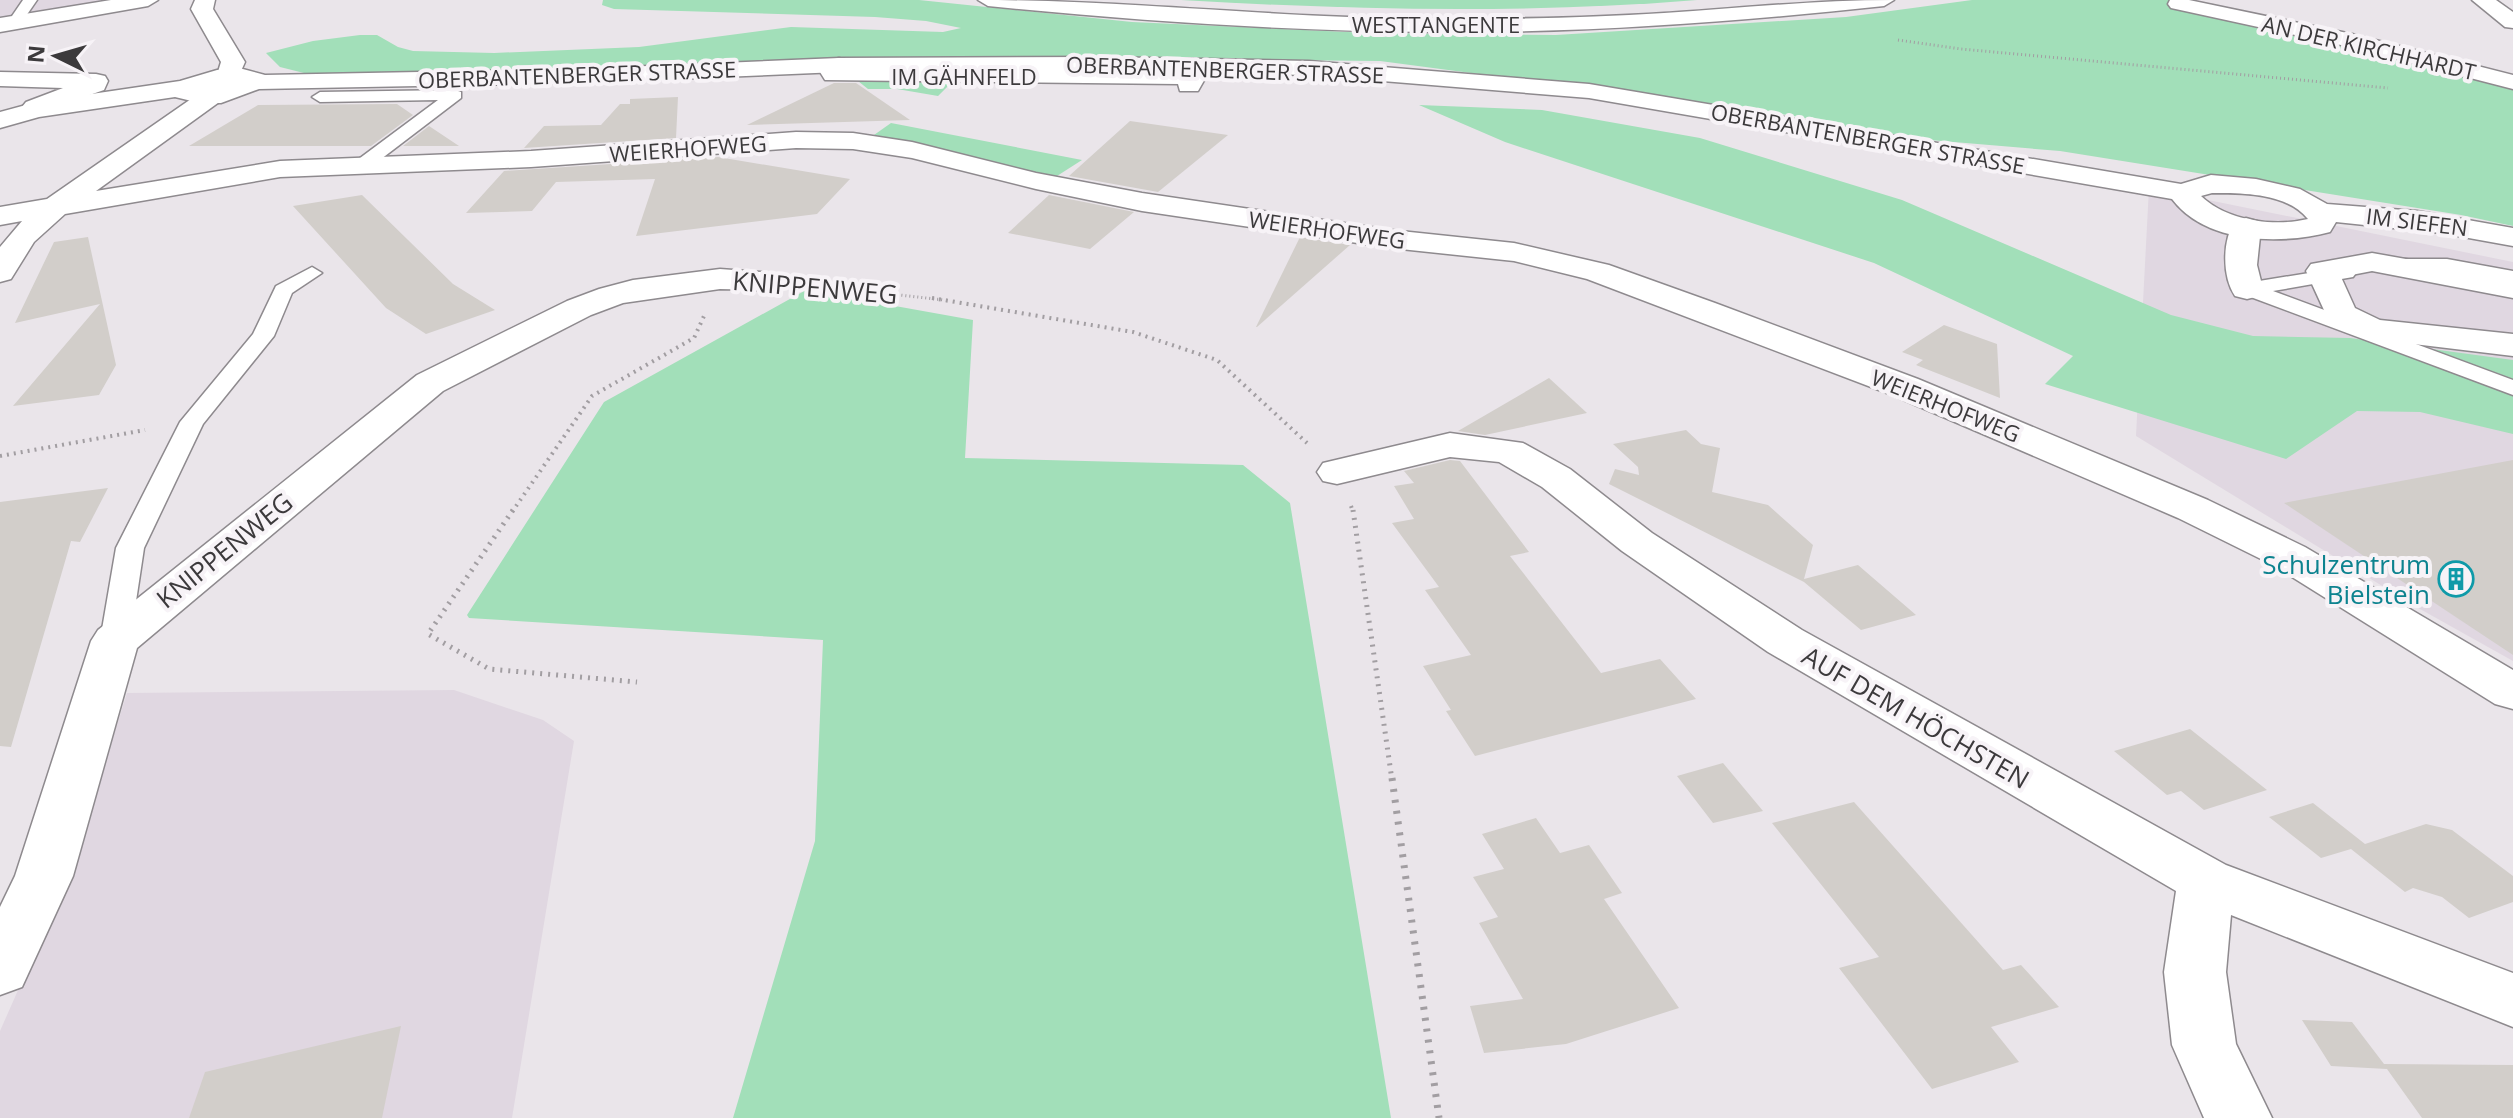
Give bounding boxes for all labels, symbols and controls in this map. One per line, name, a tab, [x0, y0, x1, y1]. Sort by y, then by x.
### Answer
street label: AN DER KIRCHHARDT	[2259, 8, 2479, 86]
street label: WESTTANGENTE	[1352, 9, 1520, 39]
north arrow	[16, 16, 96, 96]
text: N	[19, 44, 51, 64]
street label: OBERBANTENBERGER STRASSE	[1065, 48, 1385, 90]
street label: OBERBANTENBERGER STRASSE	[417, 53, 737, 95]
street label: IM GÄHNFELD	[891, 61, 1037, 91]
street label: OBERBANTENBERGER STRASSE	[1709, 96, 2027, 180]
street label: WEIERHOFWEG	[608, 128, 768, 168]
street label: IM SIEFEN	[2364, 200, 2470, 242]
street label: WEIERHOFWEG	[1247, 203, 1407, 255]
street label: KNIPPENWEG	[731, 262, 899, 312]
street label: WEIERHOFWEG	[1867, 362, 2025, 448]
street label: KNIPPENWEG	[148, 484, 300, 616]
place label: Schulzentrum Bielstein	[2262, 546, 2430, 612]
building icon: Schulzentrum Bielstein	[2437, 560, 2475, 598]
street label: AUF DEM HÖCHSTEN	[1796, 637, 2036, 797]

